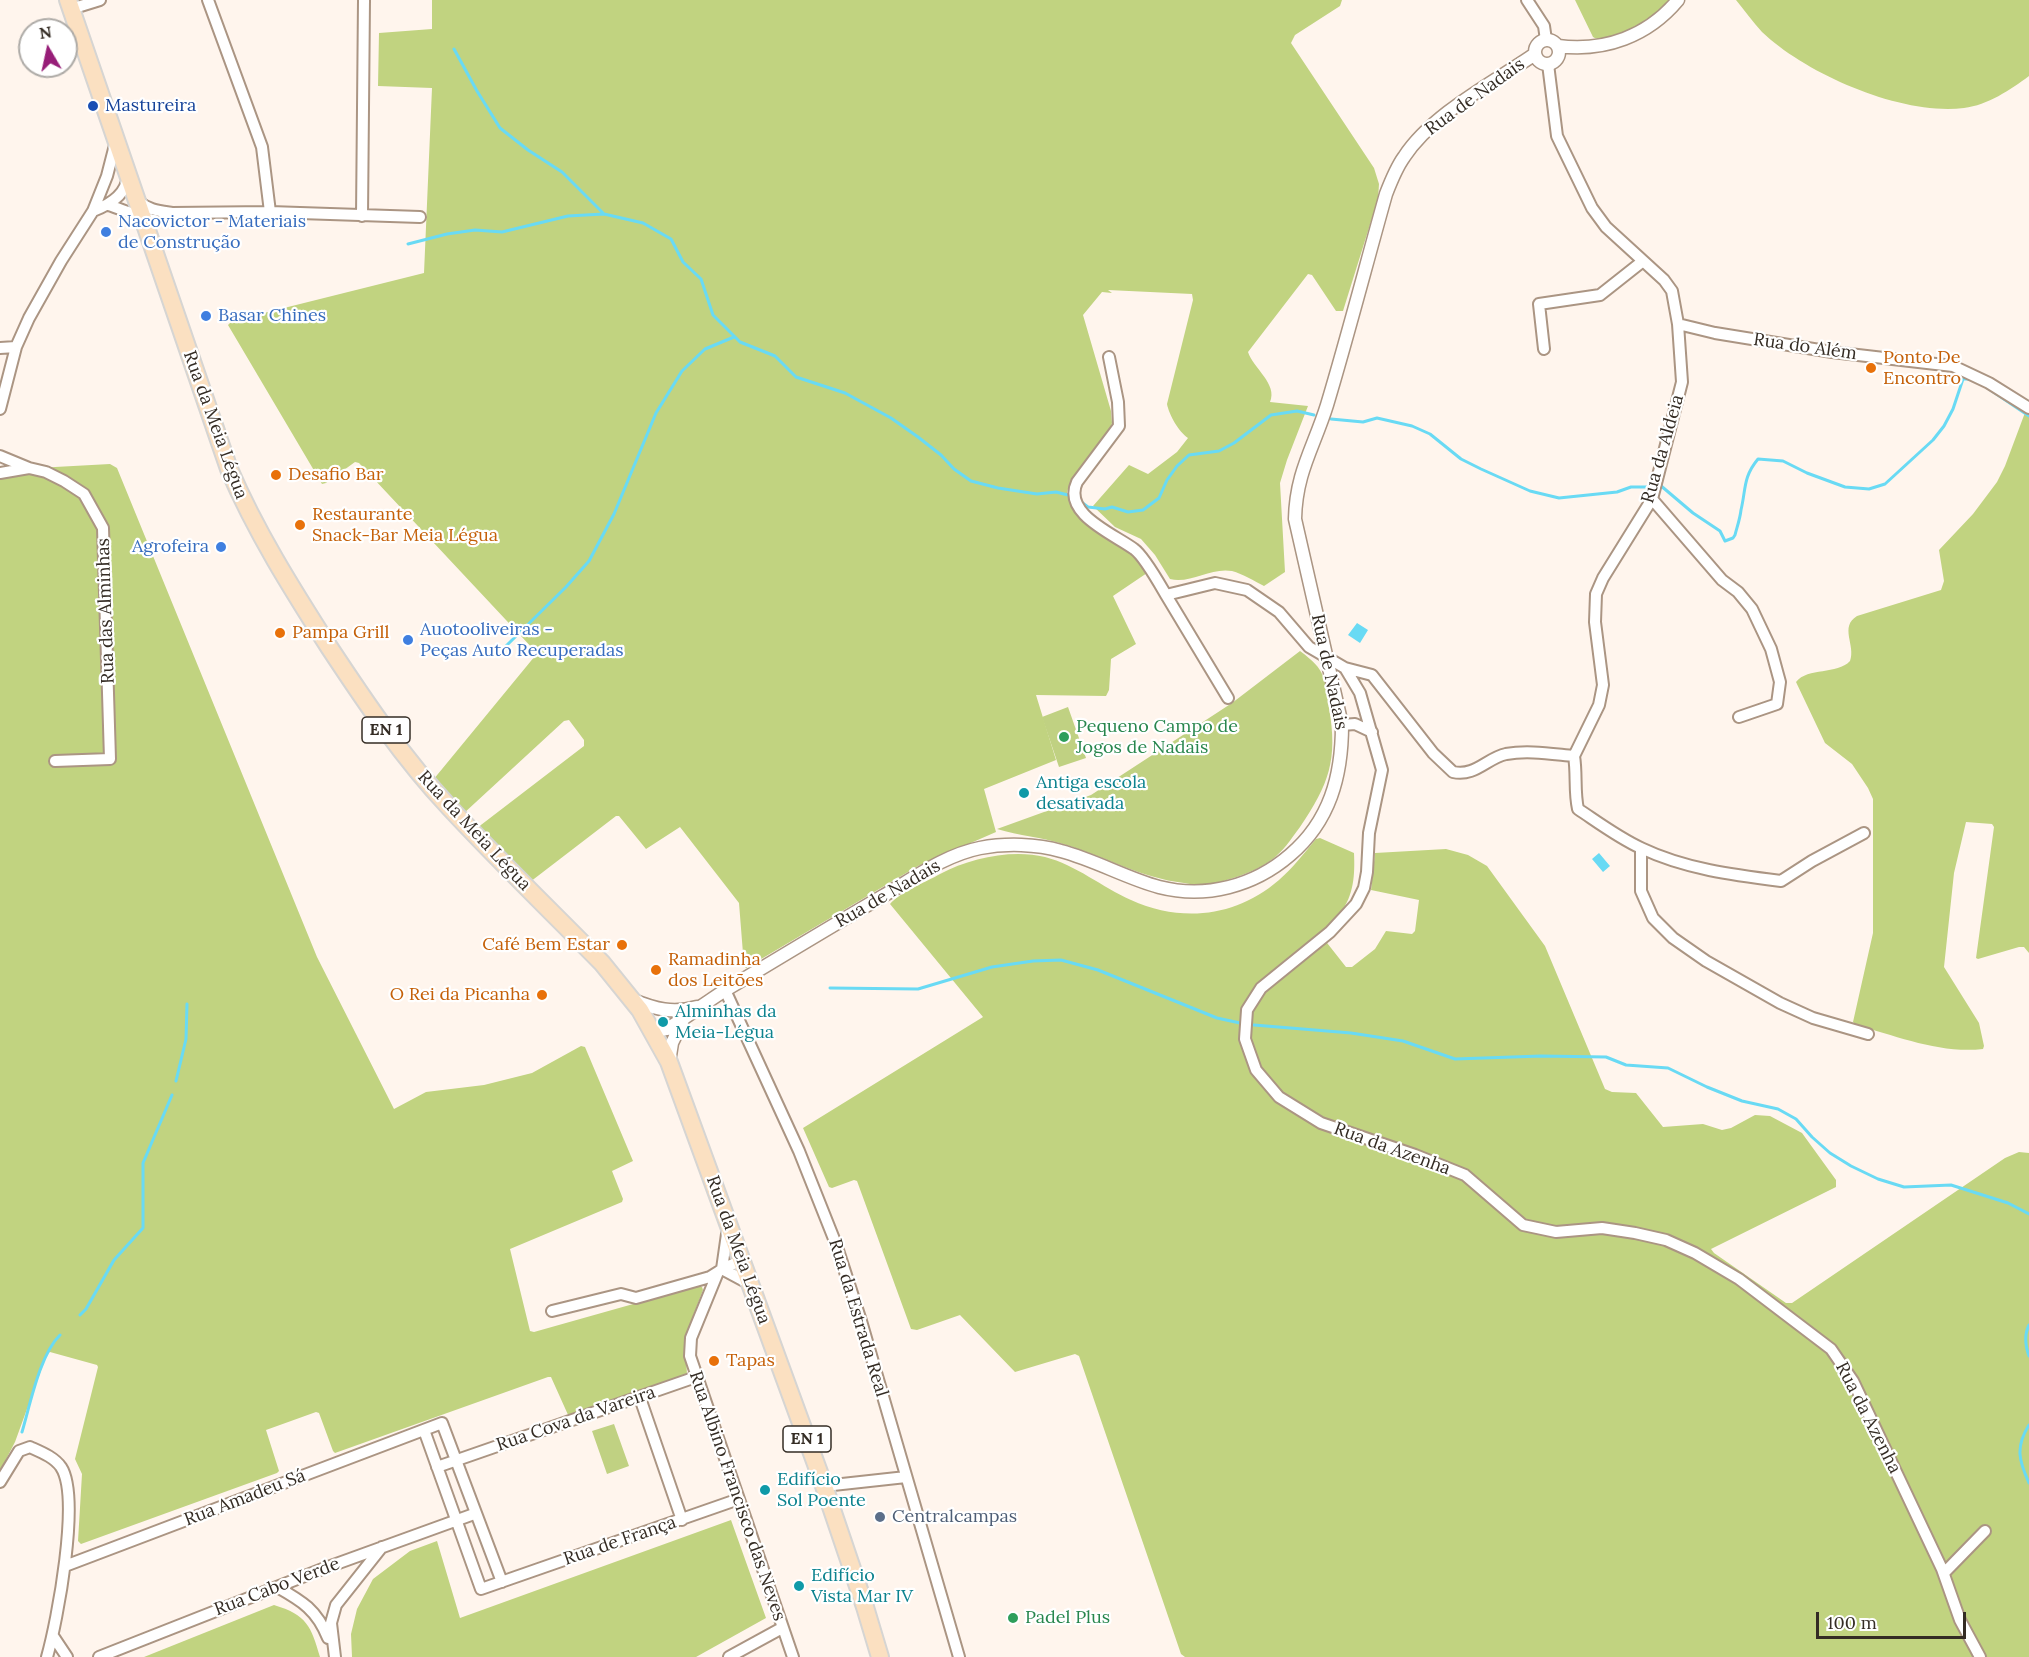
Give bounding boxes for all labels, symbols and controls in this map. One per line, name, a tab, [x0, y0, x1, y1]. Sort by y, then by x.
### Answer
north arrow	[18, 18, 78, 78]
text: N	[38, 21, 53, 43]
street label: Rua de Nadais	[1421, 54, 1529, 140]
place label: Mastureira	[105, 95, 196, 117]
marker: Mastureira	[86, 99, 100, 113]
place label: Nacovictor - Materiais de Construção	[118, 211, 306, 254]
marker: Nacovictor - Materiais de Construção	[99, 225, 113, 239]
place label: Basar Chines	[218, 305, 326, 327]
marker: Basar Chines	[199, 309, 213, 323]
street label: Rua do Além	[1752, 329, 1858, 365]
place label: Ponto De Encontro	[1883, 347, 1961, 389]
street label: Rua da Meia Légua	[178, 348, 252, 502]
marker: Ponto De Encontro	[1864, 361, 1878, 375]
street label: Rua da Aldeia	[1637, 392, 1689, 506]
place label: Desafio Bar	[288, 464, 384, 486]
marker: Desafio Bar	[269, 468, 283, 482]
place label: Restaurante Snack-Bar Meia Légua	[312, 504, 498, 546]
marker: Restaurante Snack-Bar Meia Légua	[293, 518, 307, 532]
place label: Agrofeira	[132, 536, 209, 558]
street label: Rua das Alminhas	[93, 538, 119, 684]
marker: Agrofeira	[214, 540, 228, 554]
street label: Rua de Nadais	[1306, 612, 1352, 732]
place label: Auotooliveiras - Peças Auto Recuperadas	[420, 619, 624, 662]
place label: Pampa Grill	[292, 622, 389, 644]
marker: Pampa Grill	[273, 626, 287, 640]
marker: Auotooliveiras - Peças Auto Recuperadas	[401, 633, 415, 647]
place label: Pequeno Campo de Jogos de Nadais	[1076, 716, 1238, 758]
road number: EN 1	[362, 717, 410, 743]
marker: Pequeno Campo de Jogos de Nadais	[1057, 730, 1071, 744]
street label: Rua da Meia Légua	[413, 767, 535, 895]
place label: Antiga escola desativada	[1036, 772, 1146, 814]
marker: Antiga escola desativada	[1017, 786, 1031, 800]
street label: Rua de Nadais	[832, 855, 944, 933]
place label: Café Bem Estar	[482, 934, 610, 956]
marker: Café Bem Estar	[615, 938, 629, 952]
place label: Ramadinha dos Leitões	[668, 949, 763, 992]
marker: Ramadinha dos Leitões	[649, 963, 663, 977]
place label: O Rei da Picanha	[390, 984, 530, 1006]
marker: O Rei da Picanha	[535, 988, 549, 1002]
place label: Alminhas da Meia-Légua	[675, 1001, 776, 1044]
marker: Alminhas da Meia-Légua	[656, 1015, 670, 1029]
street label: Rua da Azenha	[1331, 1118, 1453, 1180]
street label: Rua da Meia Légua	[701, 1173, 775, 1327]
street label: Rua da Estrada Real	[824, 1236, 892, 1400]
place label: Tapas	[726, 1350, 775, 1372]
marker: Tapas	[707, 1354, 721, 1368]
street label: Rua da Azenha	[1831, 1359, 1905, 1477]
street label: Rua Albino Francisco das Neves	[684, 1368, 790, 1624]
street label: Rua Cova da Vareira	[494, 1382, 658, 1456]
road number: EN 1	[783, 1426, 831, 1452]
street label: Rua Amadeu Sá	[181, 1465, 309, 1531]
place label: Edifício Sol Poente	[777, 1469, 866, 1512]
marker: Edifício Sol Poente	[758, 1483, 772, 1497]
place label: Centralcampas	[892, 1506, 1017, 1528]
marker: Centralcampas	[873, 1510, 887, 1524]
street label: Rua de França	[561, 1512, 679, 1570]
street label: Rua Cabo Verde	[211, 1553, 343, 1621]
place label: Edifício Vista Mar IV	[811, 1565, 913, 1608]
marker: Edifício Vista Mar IV	[792, 1579, 806, 1593]
scale bar	[1819, 1600, 1969, 1638]
place label: Padel Plus	[1025, 1607, 1110, 1629]
marker: Padel Plus	[1006, 1611, 1020, 1625]
text: 100 m	[1827, 1611, 1877, 1634]

